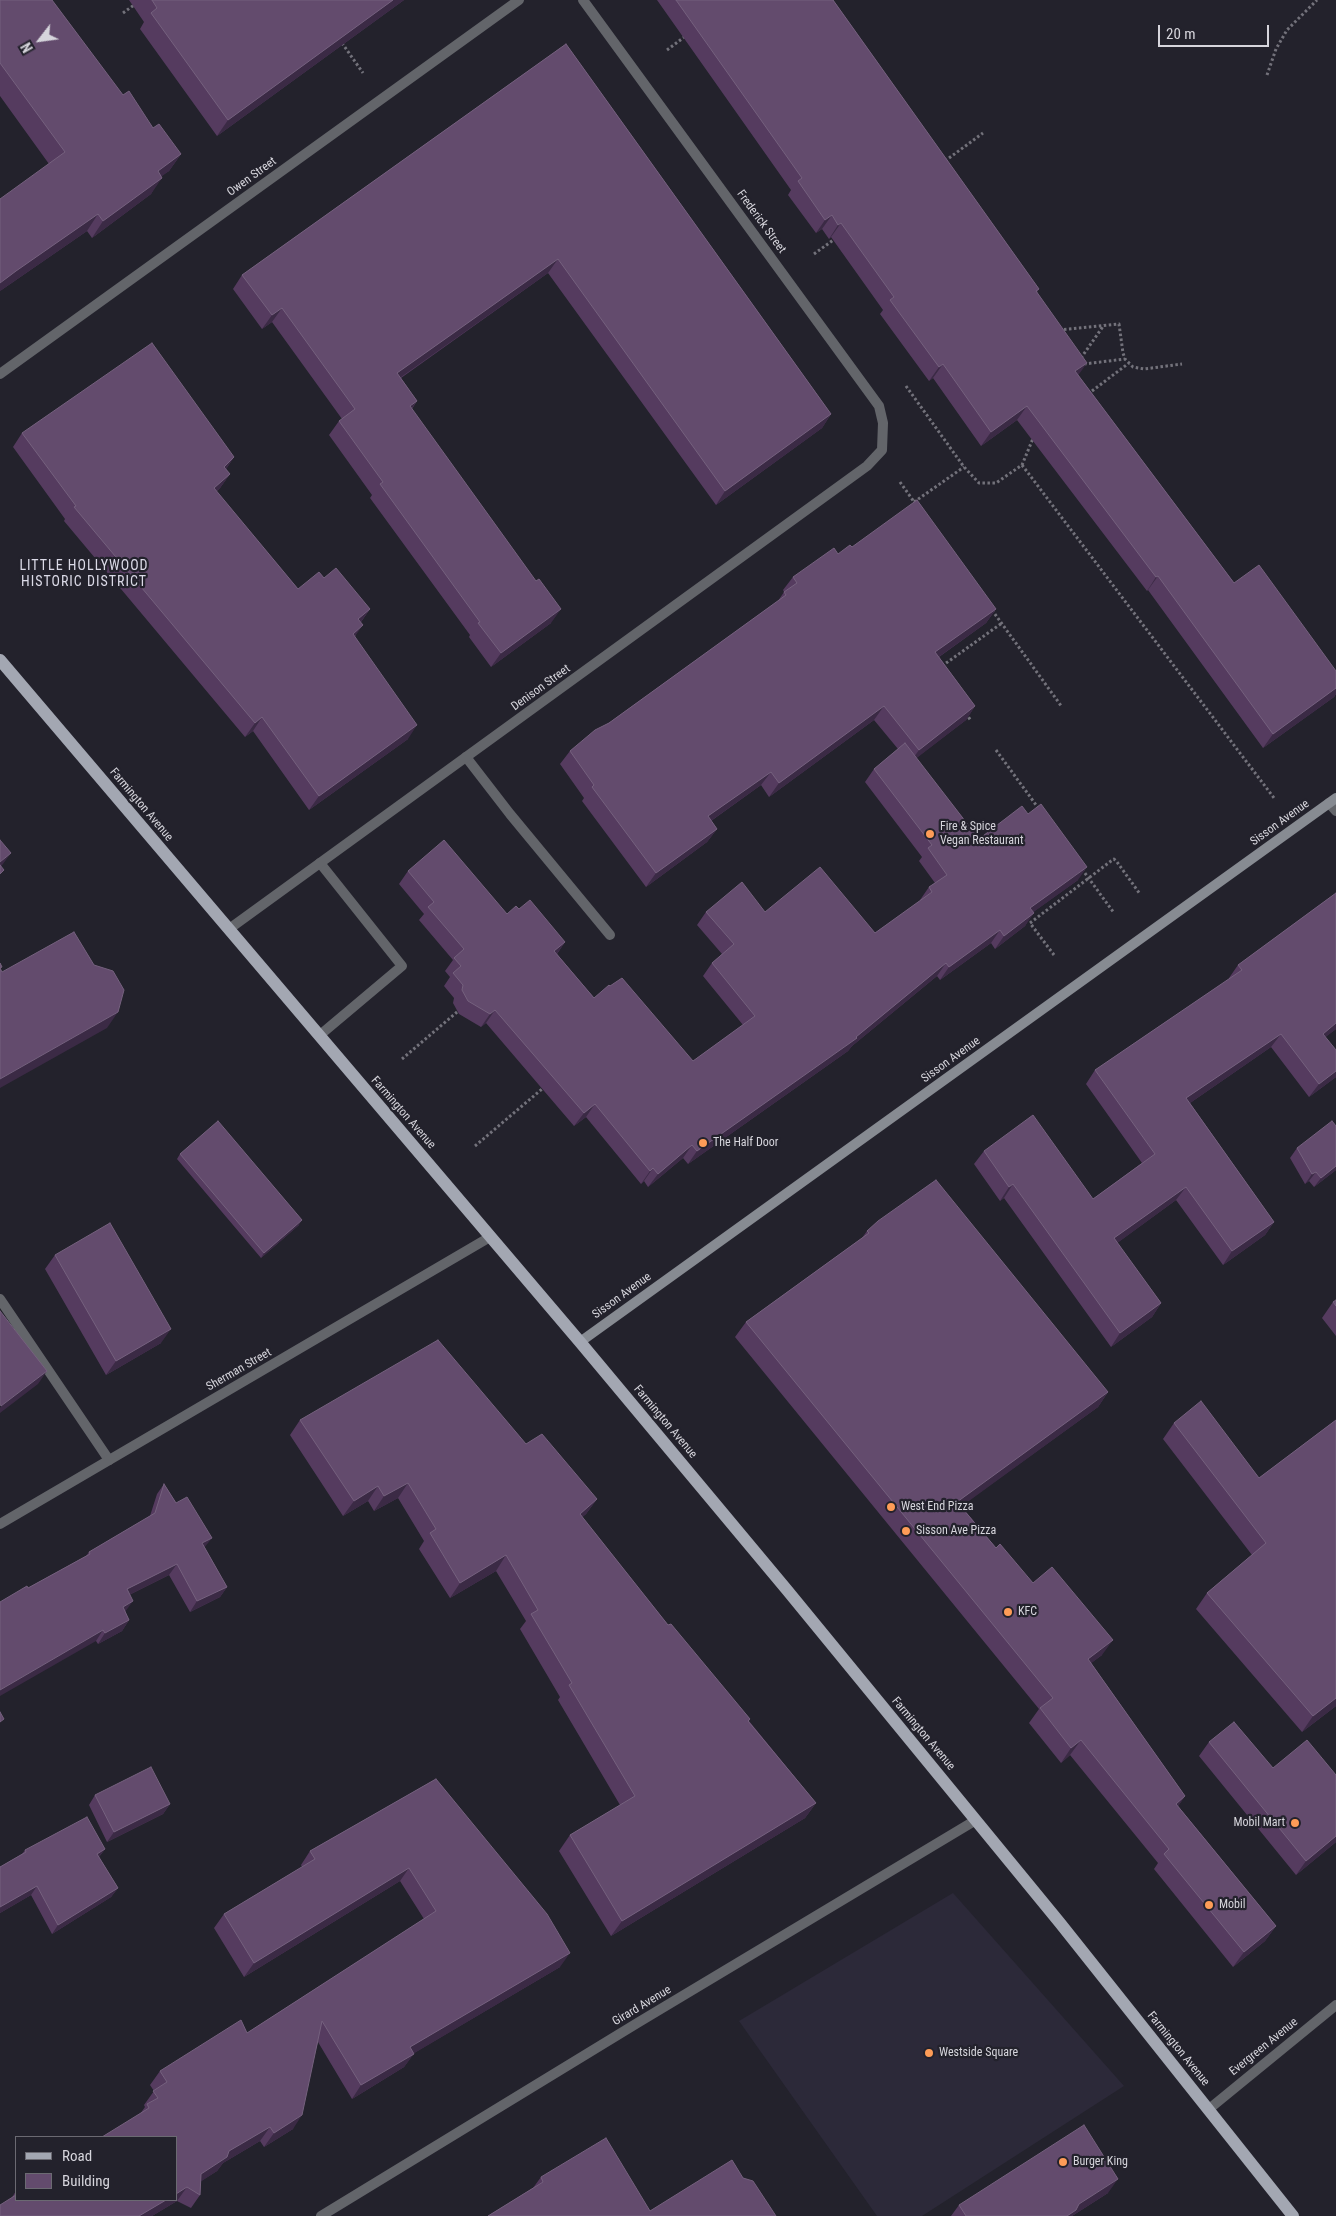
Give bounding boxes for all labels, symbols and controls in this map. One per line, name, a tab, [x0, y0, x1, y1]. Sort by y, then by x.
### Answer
north arrow	[15, 15, 65, 65]
scale bar	[1161, 15, 1272, 47]
text: 20 m	[1166, 25, 1196, 43]
text: N	[18, 40, 36, 55]
street label: Owen Street	[225, 154, 279, 200]
street label: Frederick Street	[733, 188, 789, 256]
district label: LITTLE HOLLYWOOD HISTORIC DISTRICT	[17, 558, 151, 590]
street label: Denison Street	[509, 662, 573, 714]
street label: Farmington Avenue	[106, 765, 176, 845]
street label: Sisson Avenue	[1248, 797, 1312, 849]
place label: Fire & Spice Vegan Restaurant	[940, 820, 1023, 848]
marker: Fire & Spice Vegan Restaurant	[924, 828, 936, 840]
street label: Sisson Avenue	[919, 1034, 983, 1086]
street label: Farmington Avenue	[368, 1074, 438, 1152]
place label: The Half Door	[713, 1136, 778, 1150]
marker: The Half Door	[697, 1137, 709, 1149]
street label: Sisson Avenue	[590, 1270, 654, 1322]
street label: Sherman Street	[204, 1346, 274, 1394]
street label: Farmington Avenue	[630, 1382, 700, 1462]
place label: West End Pizza	[901, 1500, 974, 1514]
marker: West End Pizza	[885, 1501, 897, 1513]
place label: Sisson Ave Pizza	[916, 1524, 996, 1538]
marker: Sisson Ave Pizza	[900, 1525, 912, 1537]
place label: KFC	[1018, 1605, 1037, 1619]
marker: KFC	[1002, 1606, 1014, 1618]
street label: Farmington Avenue	[888, 1694, 958, 1774]
place label: Mobil Mart	[1233, 1816, 1285, 1830]
marker: Mobil Mart	[1289, 1817, 1301, 1829]
place label: Mobil	[1219, 1898, 1246, 1912]
marker: Mobil	[1203, 1899, 1215, 1911]
street label: Girard Avenue	[610, 1983, 674, 2029]
street label: Farmington Avenue	[1144, 2009, 1212, 2089]
street label: Evergreen Avenue	[1227, 2015, 1301, 2079]
place label: Westside Square	[939, 2046, 1018, 2060]
marker: Westside Square	[923, 2047, 935, 2059]
legend	[15, 2136, 178, 2201]
text: Road	[62, 2147, 92, 2165]
place label: Burger King	[1073, 2155, 1128, 2169]
marker: Burger King	[1057, 2156, 1069, 2168]
text: Building	[62, 2172, 110, 2190]

